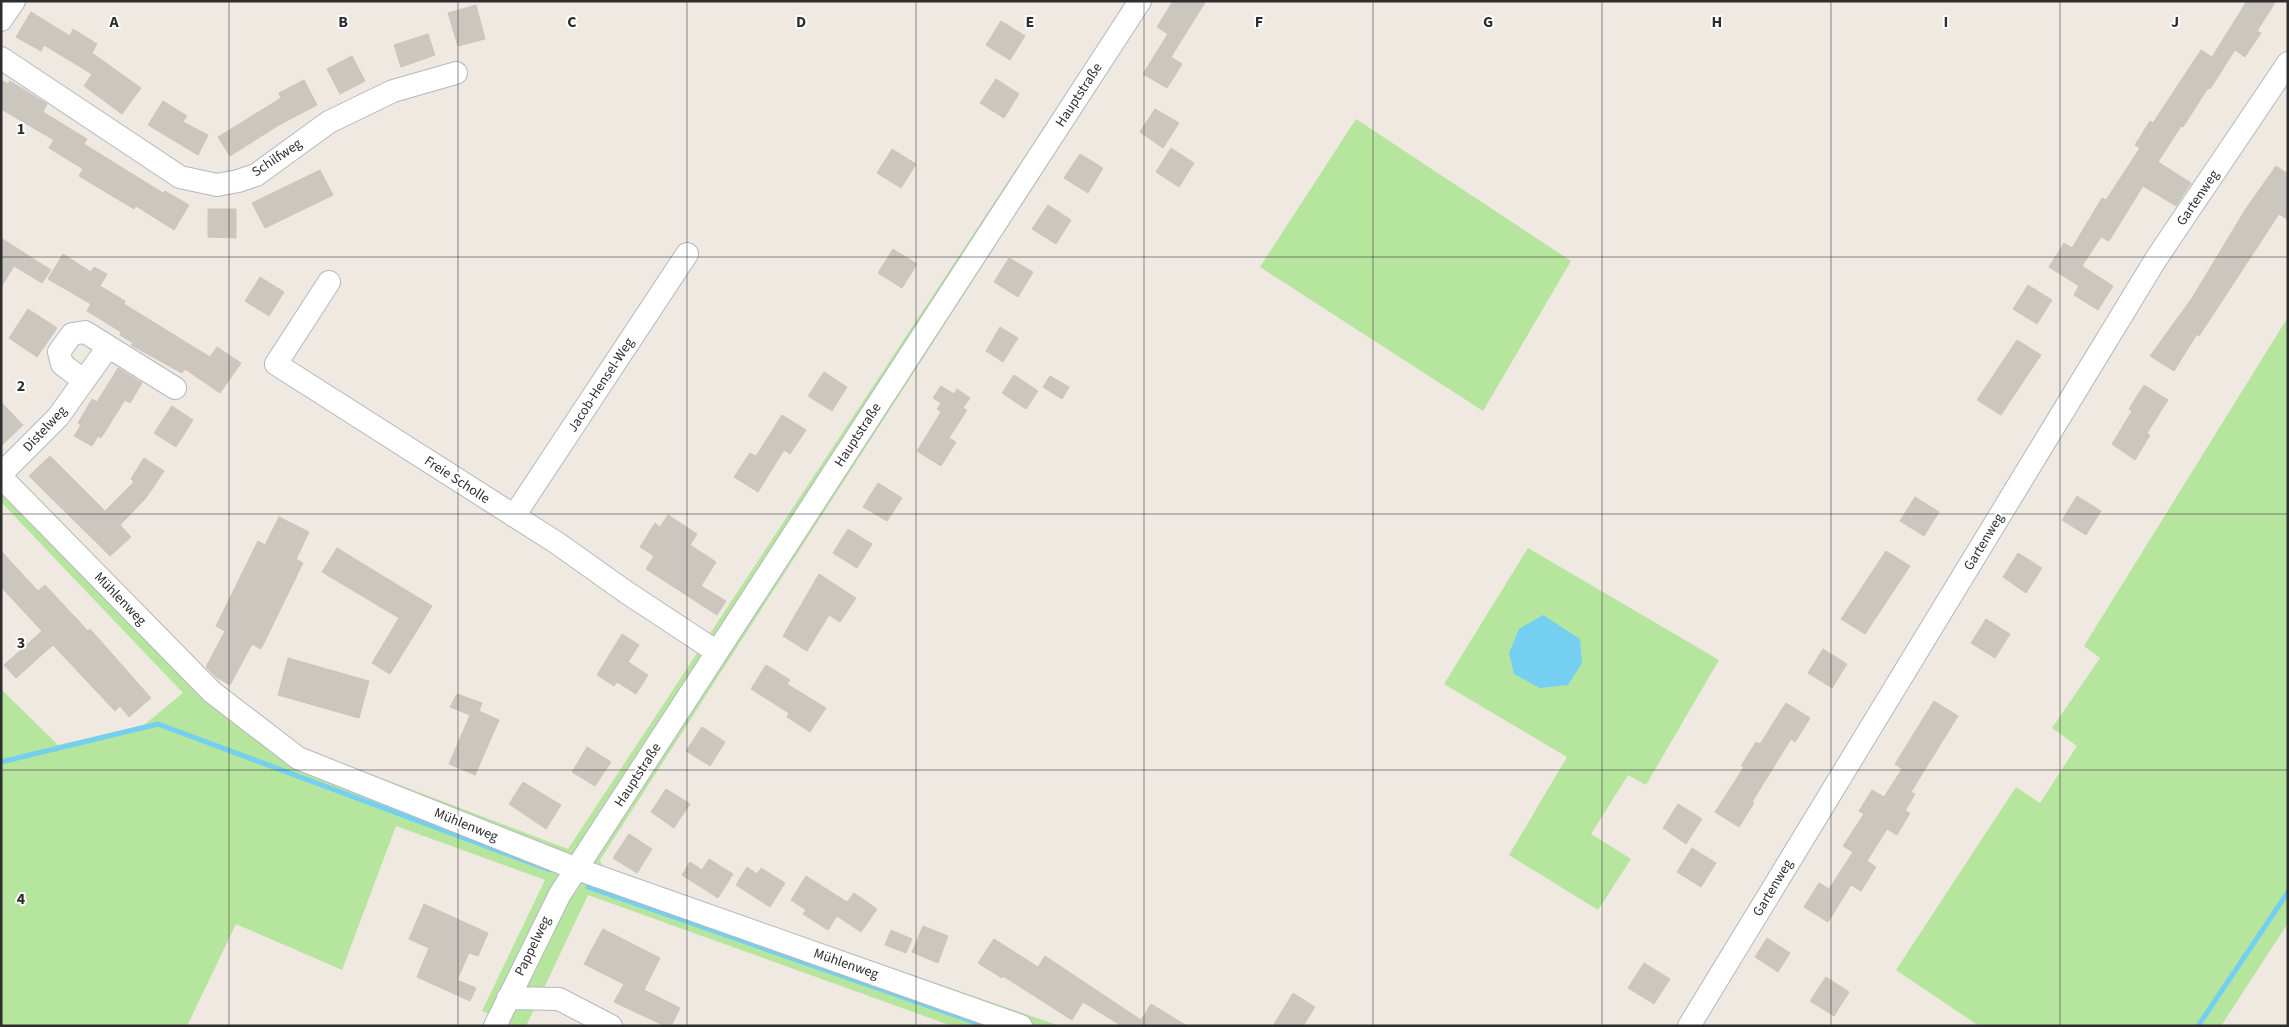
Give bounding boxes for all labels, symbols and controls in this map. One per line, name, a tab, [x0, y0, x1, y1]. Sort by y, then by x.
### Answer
text: A	[108, 11, 119, 33]
text: B	[338, 11, 348, 33]
text: C	[567, 11, 577, 33]
text: D	[796, 11, 806, 33]
text: E	[1026, 11, 1034, 33]
text: F	[1255, 11, 1263, 33]
text: G	[1483, 11, 1493, 33]
text: H	[1712, 11, 1722, 33]
text: I	[1944, 11, 1948, 33]
text: J	[2171, 11, 2179, 33]
street label: Hauptstraße	[1051, 59, 1107, 131]
text: 1	[17, 118, 25, 140]
street label: Schilfweg	[248, 134, 306, 182]
street label: Gartenweg	[2172, 166, 2224, 230]
street label: Jacob-Hensel-Weg	[563, 334, 639, 436]
text: 2	[17, 375, 25, 397]
street label: Hauptstraße	[830, 399, 886, 471]
street label: Distelweg	[18, 401, 72, 457]
street label: Freie Scholle	[420, 451, 494, 509]
street label: Gartenweg	[1959, 510, 2009, 574]
street label: Mühlenweg	[89, 568, 151, 630]
text: 3	[17, 632, 25, 654]
street label: Hauptstraße	[610, 739, 666, 811]
street label: Mühlenweg	[431, 803, 501, 847]
street label: Gartenweg	[1748, 856, 1798, 920]
text: 4	[17, 888, 26, 910]
street label: Pappelweg	[510, 913, 556, 979]
street label: Mühlenweg	[811, 944, 881, 984]

